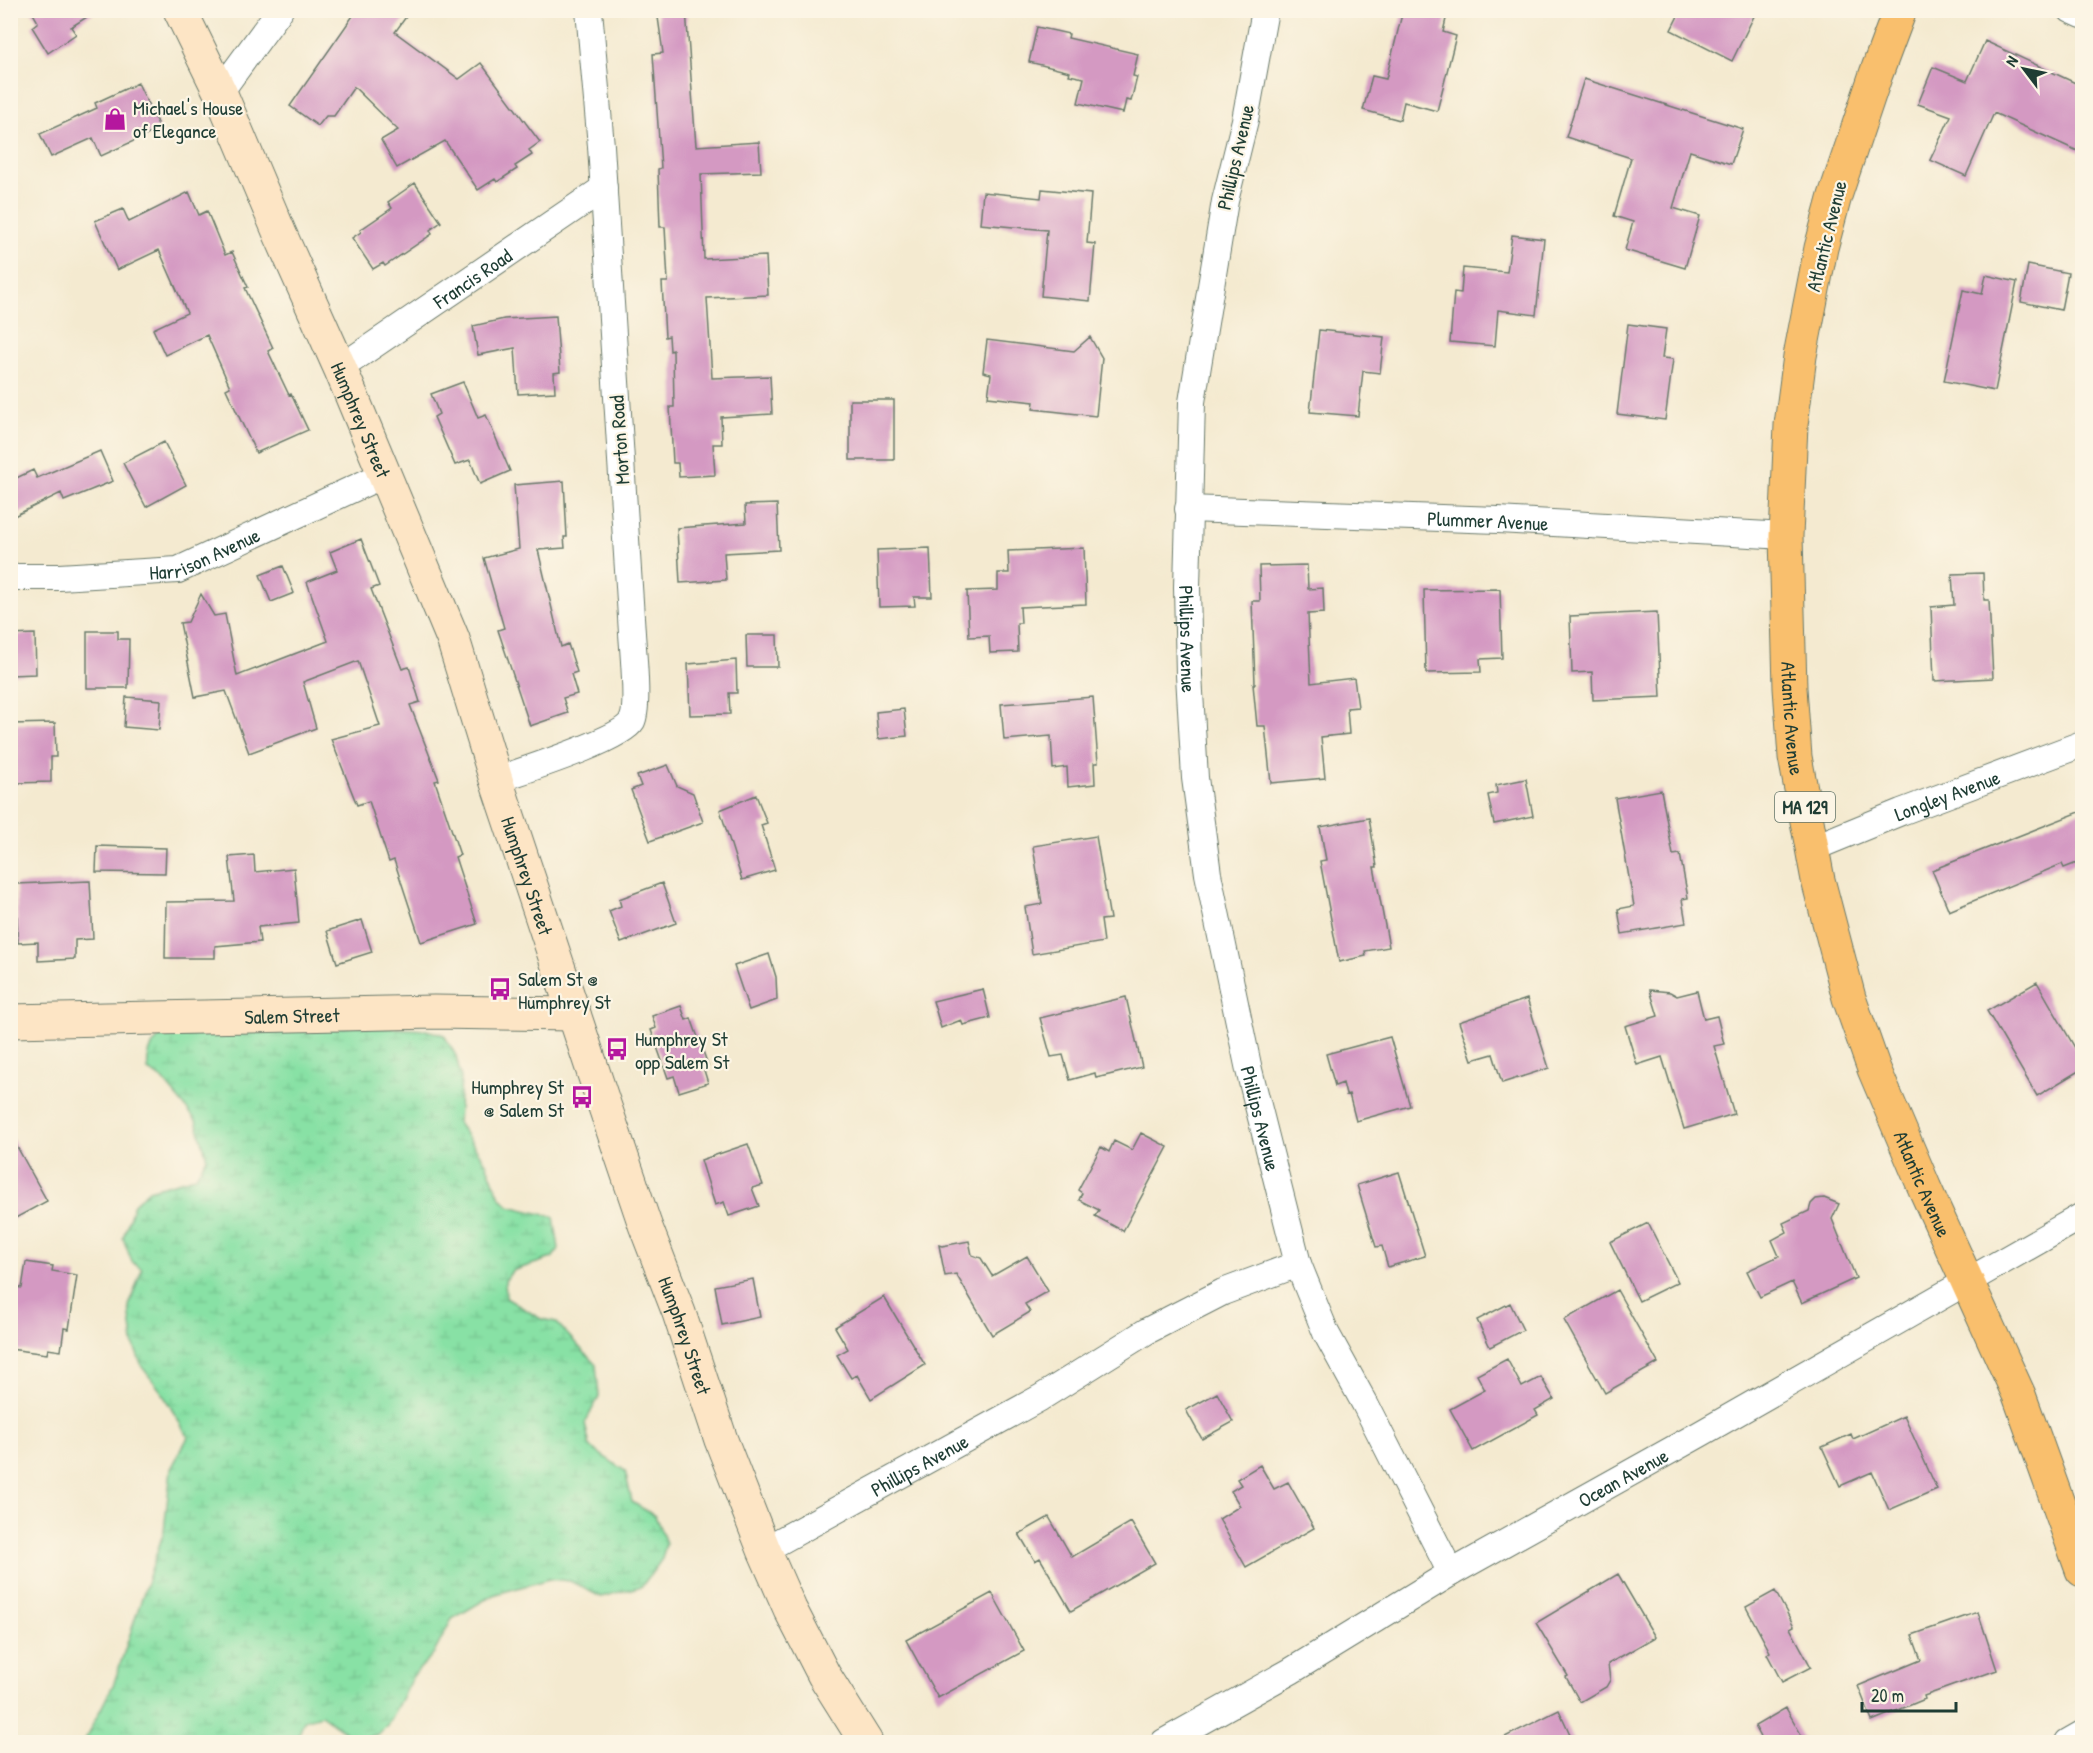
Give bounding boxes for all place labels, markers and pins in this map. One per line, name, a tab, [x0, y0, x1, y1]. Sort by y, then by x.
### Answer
place label: Michael's House of Elegance	[133, 94, 243, 144]
shop icon: Michael's House of Elegance	[102, 106, 128, 132]
place label: Salem St @ Humphrey St	[518, 965, 612, 1015]
bus stop icon: Salem St @ Humphrey St	[487, 976, 513, 1002]
place label: Humphrey St opp Salem St	[635, 1025, 730, 1075]
bus stop icon: Humphrey St opp Salem St	[604, 1036, 630, 1062]
place label: Humphrey St @ Salem St	[471, 1073, 565, 1123]
bus stop icon: Humphrey St @ Salem St	[569, 1084, 595, 1110]

